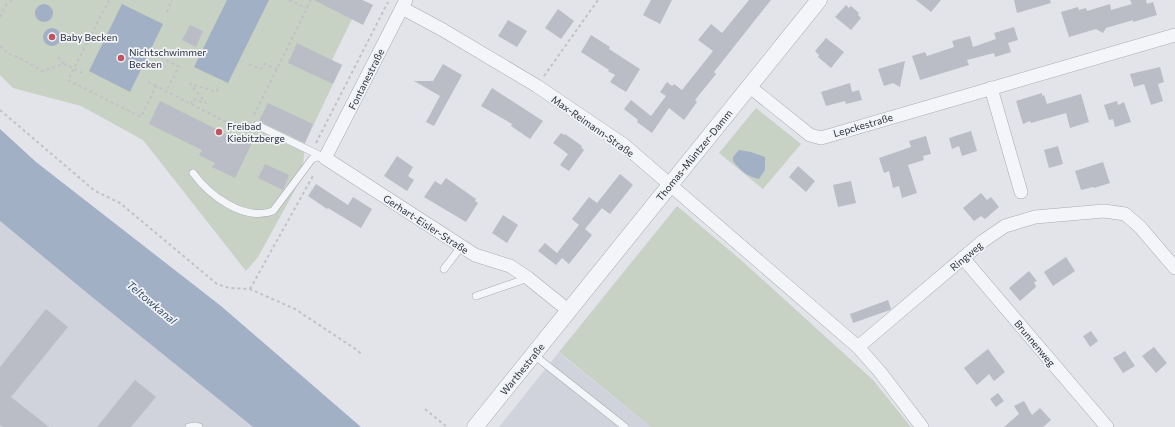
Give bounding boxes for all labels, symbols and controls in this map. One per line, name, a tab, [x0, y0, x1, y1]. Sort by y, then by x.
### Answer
place label: Baby Becken	[60, 31, 117, 43]
marker: Baby Becken	[47, 32, 57, 42]
place label: Nichtschwimmer Becken	[129, 46, 206, 70]
street label: Fontanestraße	[346, 47, 386, 111]
marker: Nichtschwimmer Becken	[116, 53, 126, 63]
street label: Max-Reimann-Straße	[549, 93, 637, 159]
street label: Thomas-Müntzer-Damm	[653, 107, 735, 203]
street label: Lepckestraße	[832, 111, 894, 139]
place label: Freibad Kiebitzberge	[227, 120, 285, 144]
marker: Freibad Kiebitzberge	[214, 127, 224, 137]
street label: Gerhart-Eisler-Straße	[381, 192, 471, 256]
street label: Ringweg	[947, 239, 985, 273]
water label: Teltowkanal	[125, 277, 180, 327]
street label: Brunnenweg	[1012, 317, 1058, 369]
street label: Warthestraße	[497, 341, 547, 397]

